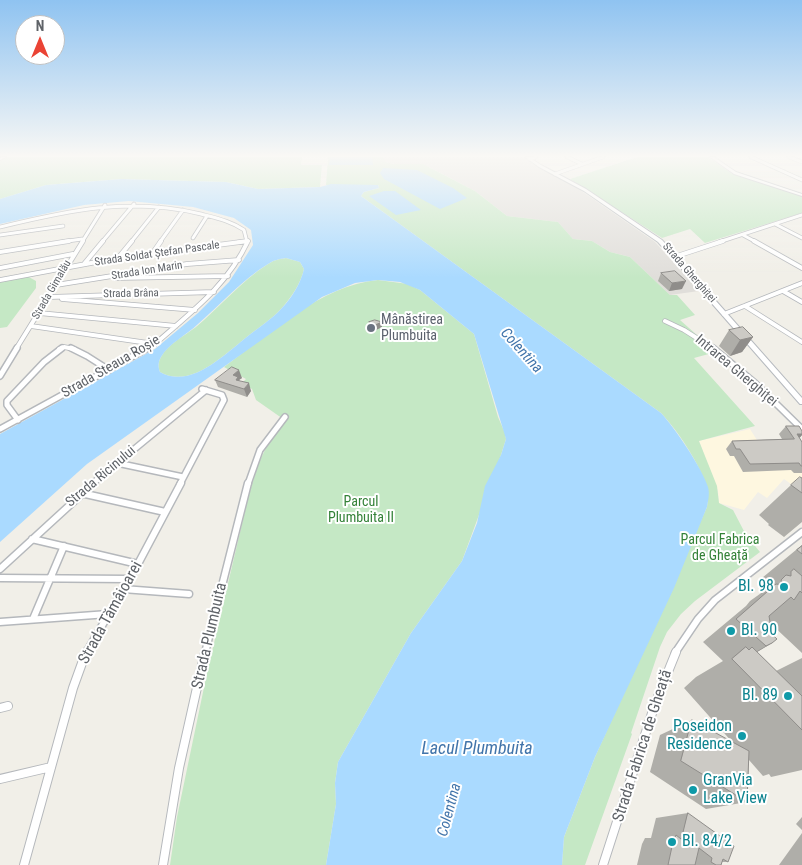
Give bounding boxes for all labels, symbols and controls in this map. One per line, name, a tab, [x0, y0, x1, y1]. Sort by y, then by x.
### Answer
north arrow	[15, 15, 65, 65]
text: N	[36, 18, 44, 34]
street label: Strada Soldat Ștefan Pascale	[94, 239, 220, 269]
street label: Strada Gherghiței	[659, 240, 719, 306]
street label: Strada Gimalău	[30, 258, 74, 322]
street label: Strada Ion Marin	[111, 259, 183, 283]
street label: Strada Brâna	[103, 287, 159, 301]
place label: Mânăstirea Plumbuita	[381, 312, 443, 344]
marker: Mânăstirea Plumbuita	[365, 322, 377, 334]
water label: Colentina	[496, 325, 546, 377]
street label: Strada Steaua Roșie	[59, 332, 163, 402]
street label: Intrarea Gherghiței	[691, 332, 781, 410]
street label: Strada Ricinului	[63, 443, 139, 511]
park label: Parcul Plumbuita II	[328, 494, 394, 526]
park label: Parcul Fabrica de Gheață	[681, 532, 759, 564]
street label: Strada Tămâioarei	[75, 558, 147, 668]
place label: Bl. 98	[738, 577, 774, 597]
street label: Strada Plumbuita	[188, 581, 232, 691]
marker: Bl. 98	[778, 581, 790, 593]
place label: Bl. 90	[741, 621, 777, 641]
marker: Bl. 90	[725, 625, 737, 637]
street label: Strada Fabrica de Gheață	[609, 668, 677, 824]
place label: Bl. 89	[742, 686, 778, 706]
marker: Bl. 89	[782, 690, 794, 702]
place label: Poseidon Residence	[667, 717, 732, 755]
marker: Poseidon Residence	[736, 730, 748, 742]
water label: Lacul Plumbuita	[421, 738, 533, 760]
place label: GranVia Lake View	[703, 771, 767, 809]
water label: Colentina	[434, 781, 466, 839]
marker: GranVia Lake View	[687, 784, 699, 796]
place label: Bl. 84/2	[682, 832, 732, 852]
marker: Bl. 84/2	[666, 836, 678, 848]

